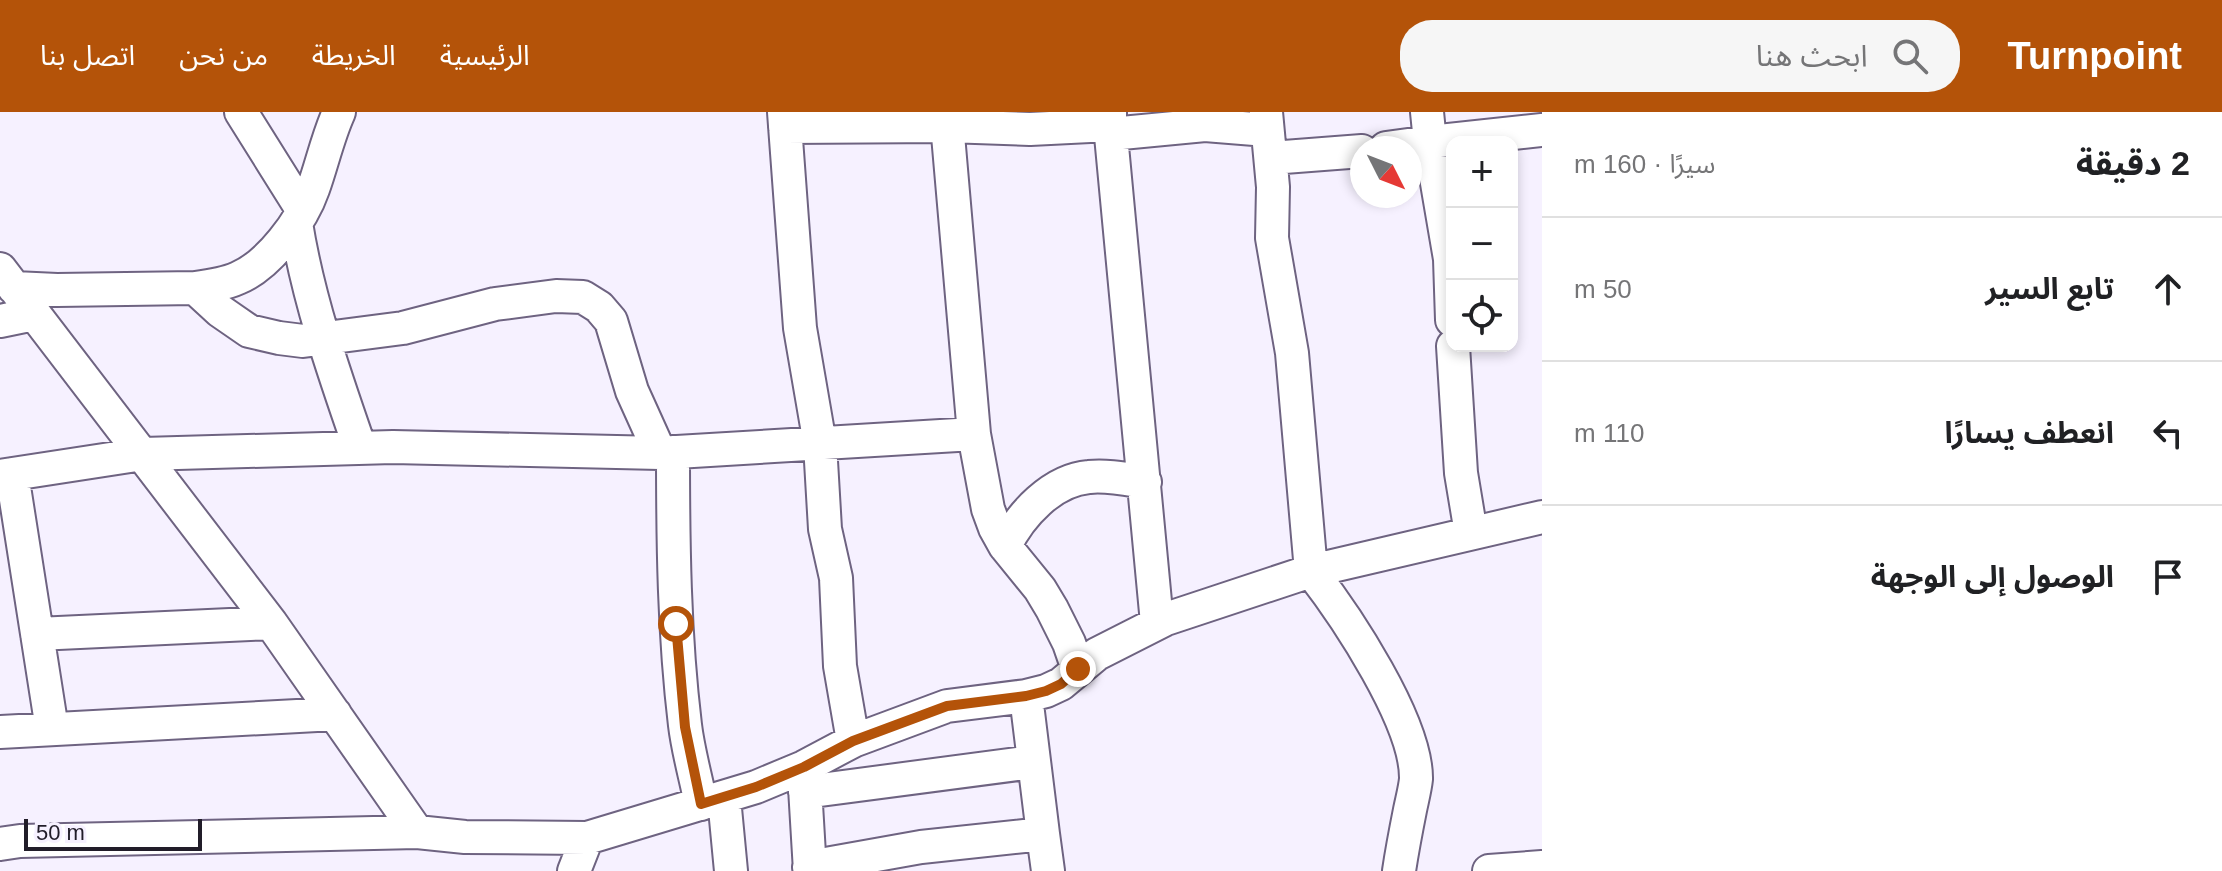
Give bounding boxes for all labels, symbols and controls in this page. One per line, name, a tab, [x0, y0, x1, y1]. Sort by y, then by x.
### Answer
search box	[1400, 20, 1960, 92]
icon: search	[1888, 34, 1932, 78]
text: Turnpoint	[2008, 35, 2182, 77]
text: ابحث هنا	[1756, 39, 1868, 72]
text: اتصل بنا	[40, 40, 135, 71]
text: من نحن	[179, 40, 268, 71]
text: الخريطة	[312, 40, 396, 71]
text: الرئيسية	[440, 40, 530, 71]
north arrow	[1350, 136, 1422, 208]
map controls	[1446, 136, 1518, 352]
button: +	[1446, 136, 1518, 208]
text: 2 دقيقة	[2076, 144, 2190, 182]
text: سيرًا · 160 m	[1574, 149, 1715, 179]
button: −	[1446, 208, 1518, 280]
icon: ahead	[2146, 267, 2190, 311]
text: تابع السير	[1985, 272, 2114, 305]
text: 50 m	[1574, 274, 1632, 304]
button: locate	[1446, 280, 1518, 352]
icon: left	[2146, 411, 2190, 455]
text: انعطف يسارًا	[1945, 416, 2114, 449]
text: 110 m	[1574, 418, 1644, 448]
icon: arrive	[2146, 555, 2190, 599]
text: الوصول إلى الوجهة	[1871, 560, 2114, 593]
route start	[658, 606, 694, 642]
route end	[1060, 651, 1096, 687]
scale bar	[24, 815, 202, 851]
text: 50 m	[36, 820, 85, 845]

